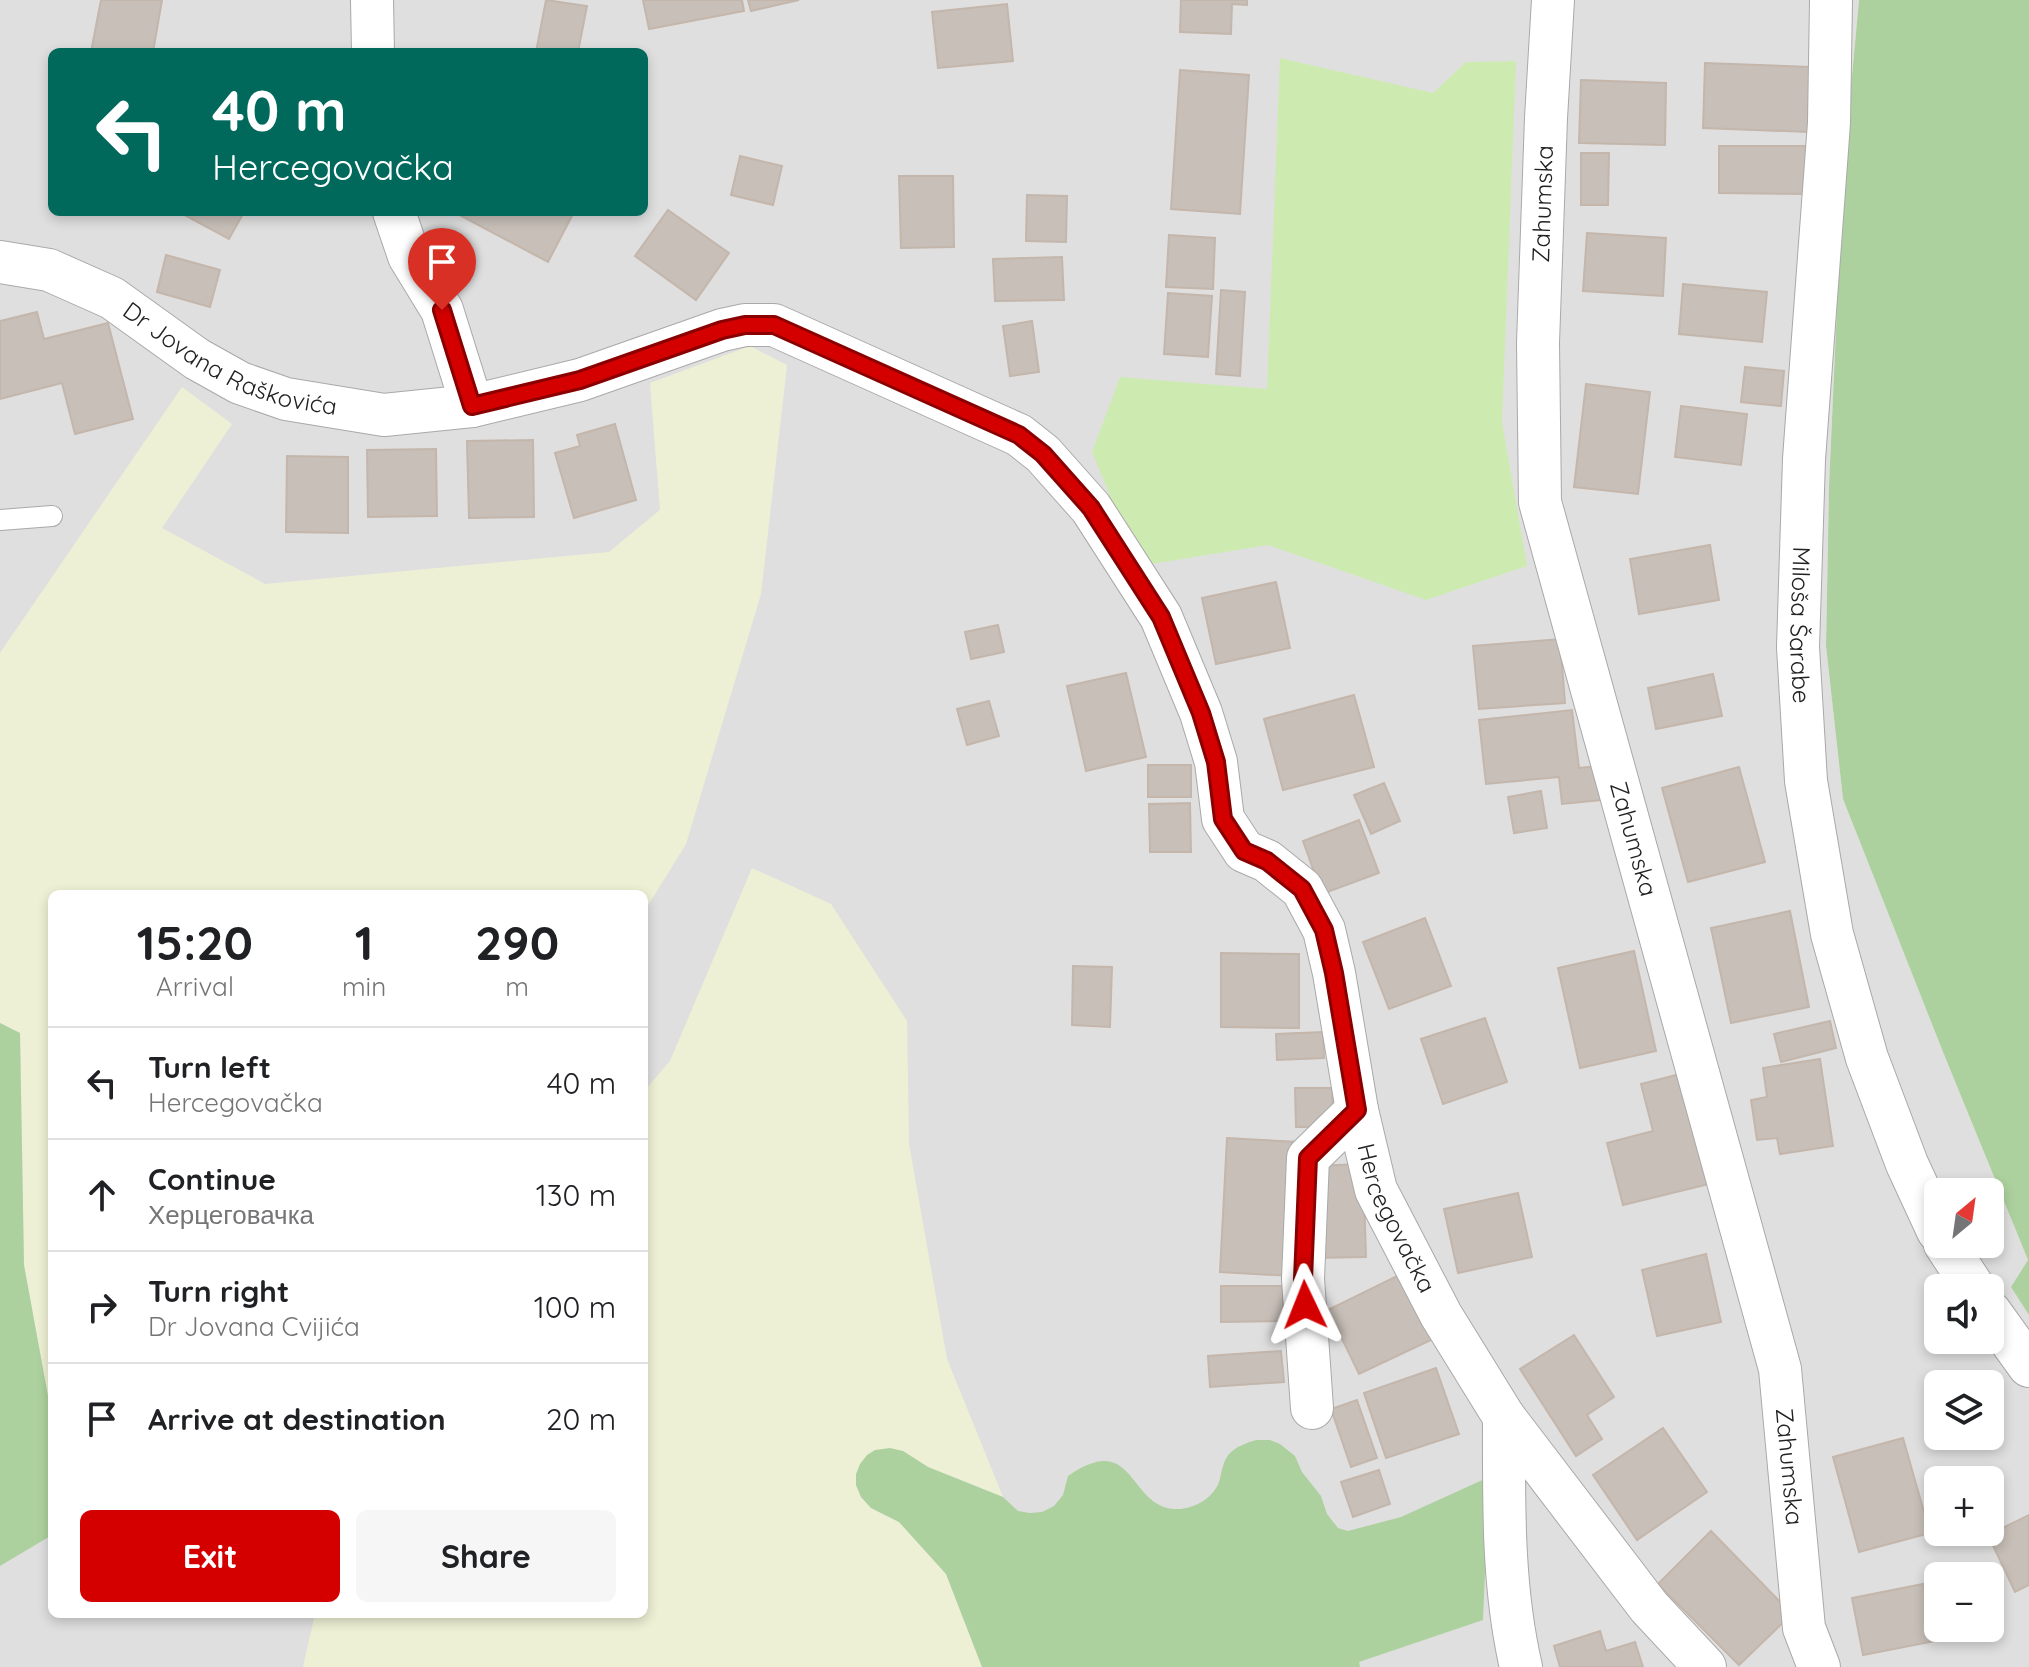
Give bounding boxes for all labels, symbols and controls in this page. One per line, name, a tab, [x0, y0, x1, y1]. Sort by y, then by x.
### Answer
text: 40 m	[212, 75, 347, 145]
icon: left	[80, 80, 184, 184]
text: Hercegovačka	[212, 144, 454, 189]
street label: Zahumska	[1525, 145, 1559, 263]
pin	[408, 228, 476, 310]
icon: arrive	[420, 240, 464, 284]
street label: Dr Jovana Raškovića	[118, 295, 339, 421]
street label: Miloša Šarabe	[1784, 546, 1817, 704]
street label: Zahumska	[1604, 778, 1664, 899]
text: 15:20	[137, 912, 253, 972]
text: 1	[355, 912, 373, 972]
text: 290	[475, 912, 559, 972]
text: Arrival	[156, 970, 234, 1003]
text: min	[342, 970, 386, 1003]
text: m	[505, 970, 529, 1003]
text: Turn left	[148, 1048, 271, 1086]
icon: left	[80, 1061, 124, 1105]
text: 40 m	[547, 1064, 616, 1102]
text: Hercegovačka	[148, 1086, 323, 1119]
street label: Hercegovačka	[1351, 1140, 1443, 1298]
text: Continue	[148, 1160, 276, 1198]
icon: ahead	[80, 1173, 124, 1217]
text: 130 m	[536, 1176, 616, 1214]
north arrow	[1924, 1178, 2004, 1258]
map controls	[1924, 1178, 2004, 1642]
text: Херцеговачка	[148, 1198, 314, 1231]
position arrow	[1263, 1263, 1347, 1347]
text: Turn right	[148, 1272, 289, 1310]
button: sound	[1924, 1274, 2004, 1354]
icon: right	[80, 1285, 124, 1329]
text: 100 m	[534, 1288, 616, 1326]
text: Dr Jovana Cvijića	[148, 1310, 360, 1343]
button: layers	[1924, 1370, 2004, 1450]
icon: arrive	[80, 1397, 124, 1441]
text: Arrive at destination	[148, 1400, 446, 1438]
text: 20 m	[546, 1400, 616, 1438]
street label: Zahumska	[1770, 1407, 1810, 1527]
button: +	[1924, 1466, 2004, 1546]
button: Exit	[80, 1510, 340, 1602]
button: Share	[356, 1510, 616, 1602]
button: −	[1924, 1562, 2004, 1642]

